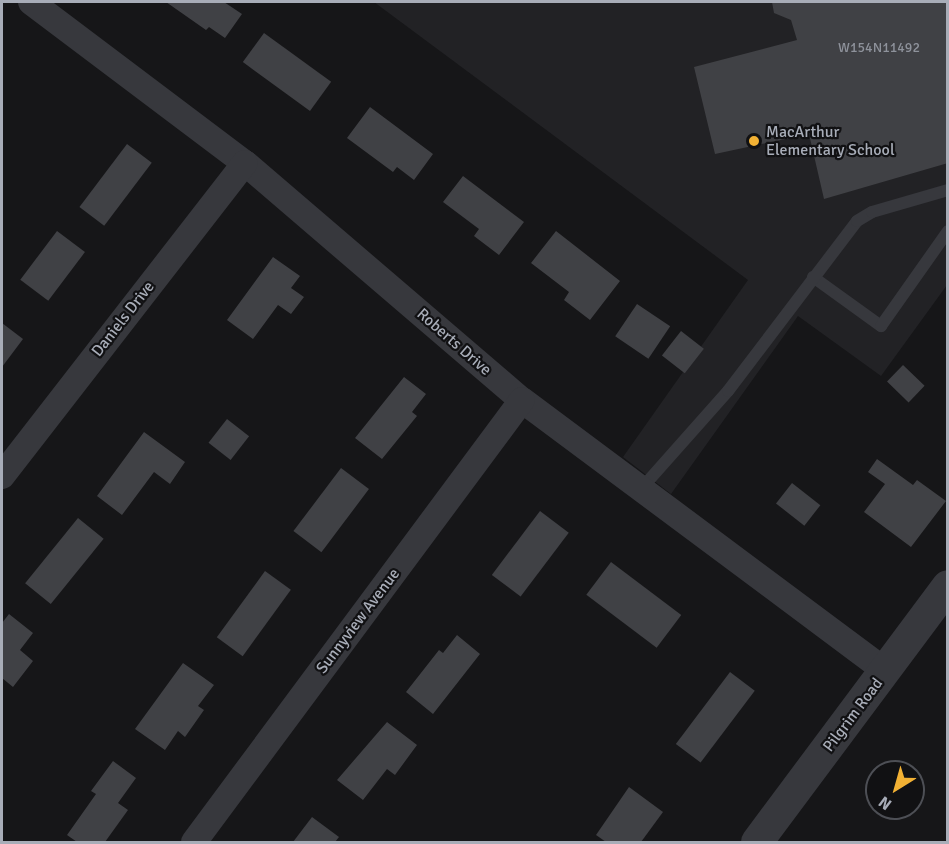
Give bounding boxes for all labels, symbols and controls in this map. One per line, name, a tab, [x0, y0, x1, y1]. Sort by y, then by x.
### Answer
house number: W154N11492	[838, 40, 920, 56]
place label: MacArthur Elementary School	[766, 122, 895, 160]
marker: MacArthur Elementary School	[747, 134, 761, 148]
street label: Daniels Drive	[88, 277, 158, 361]
street label: Roberts Drive	[413, 304, 495, 380]
street label: Sunnyview Avenue	[312, 565, 404, 677]
street label: Pilgrim Road	[819, 674, 887, 756]
north arrow	[865, 760, 925, 820]
text: N	[875, 791, 896, 814]

